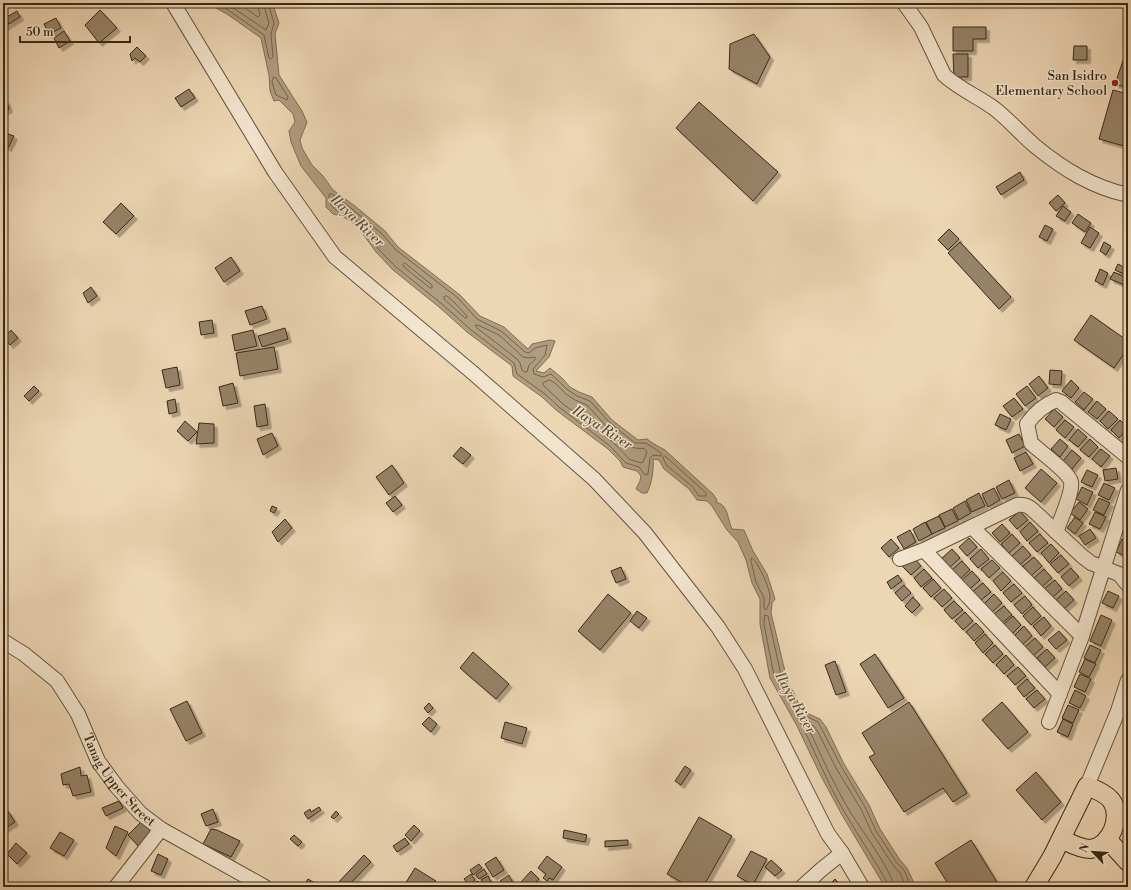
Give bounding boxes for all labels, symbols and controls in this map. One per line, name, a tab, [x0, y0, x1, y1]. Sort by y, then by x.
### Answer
scale bar	[20, 18, 130, 44]
text: 50 m	[26, 25, 54, 40]
place label: San Isidro Elementary School	[995, 68, 1107, 99]
marker: San Isidro Elementary School	[1110, 78, 1120, 88]
water label: Ilaya River	[325, 190, 389, 252]
water label: Ilaya River	[568, 401, 636, 455]
water label: Ilaya River	[770, 668, 820, 738]
street label: Tanag Upper Street	[79, 731, 159, 830]
north arrow	[1073, 832, 1113, 872]
text: N	[1077, 841, 1093, 855]

